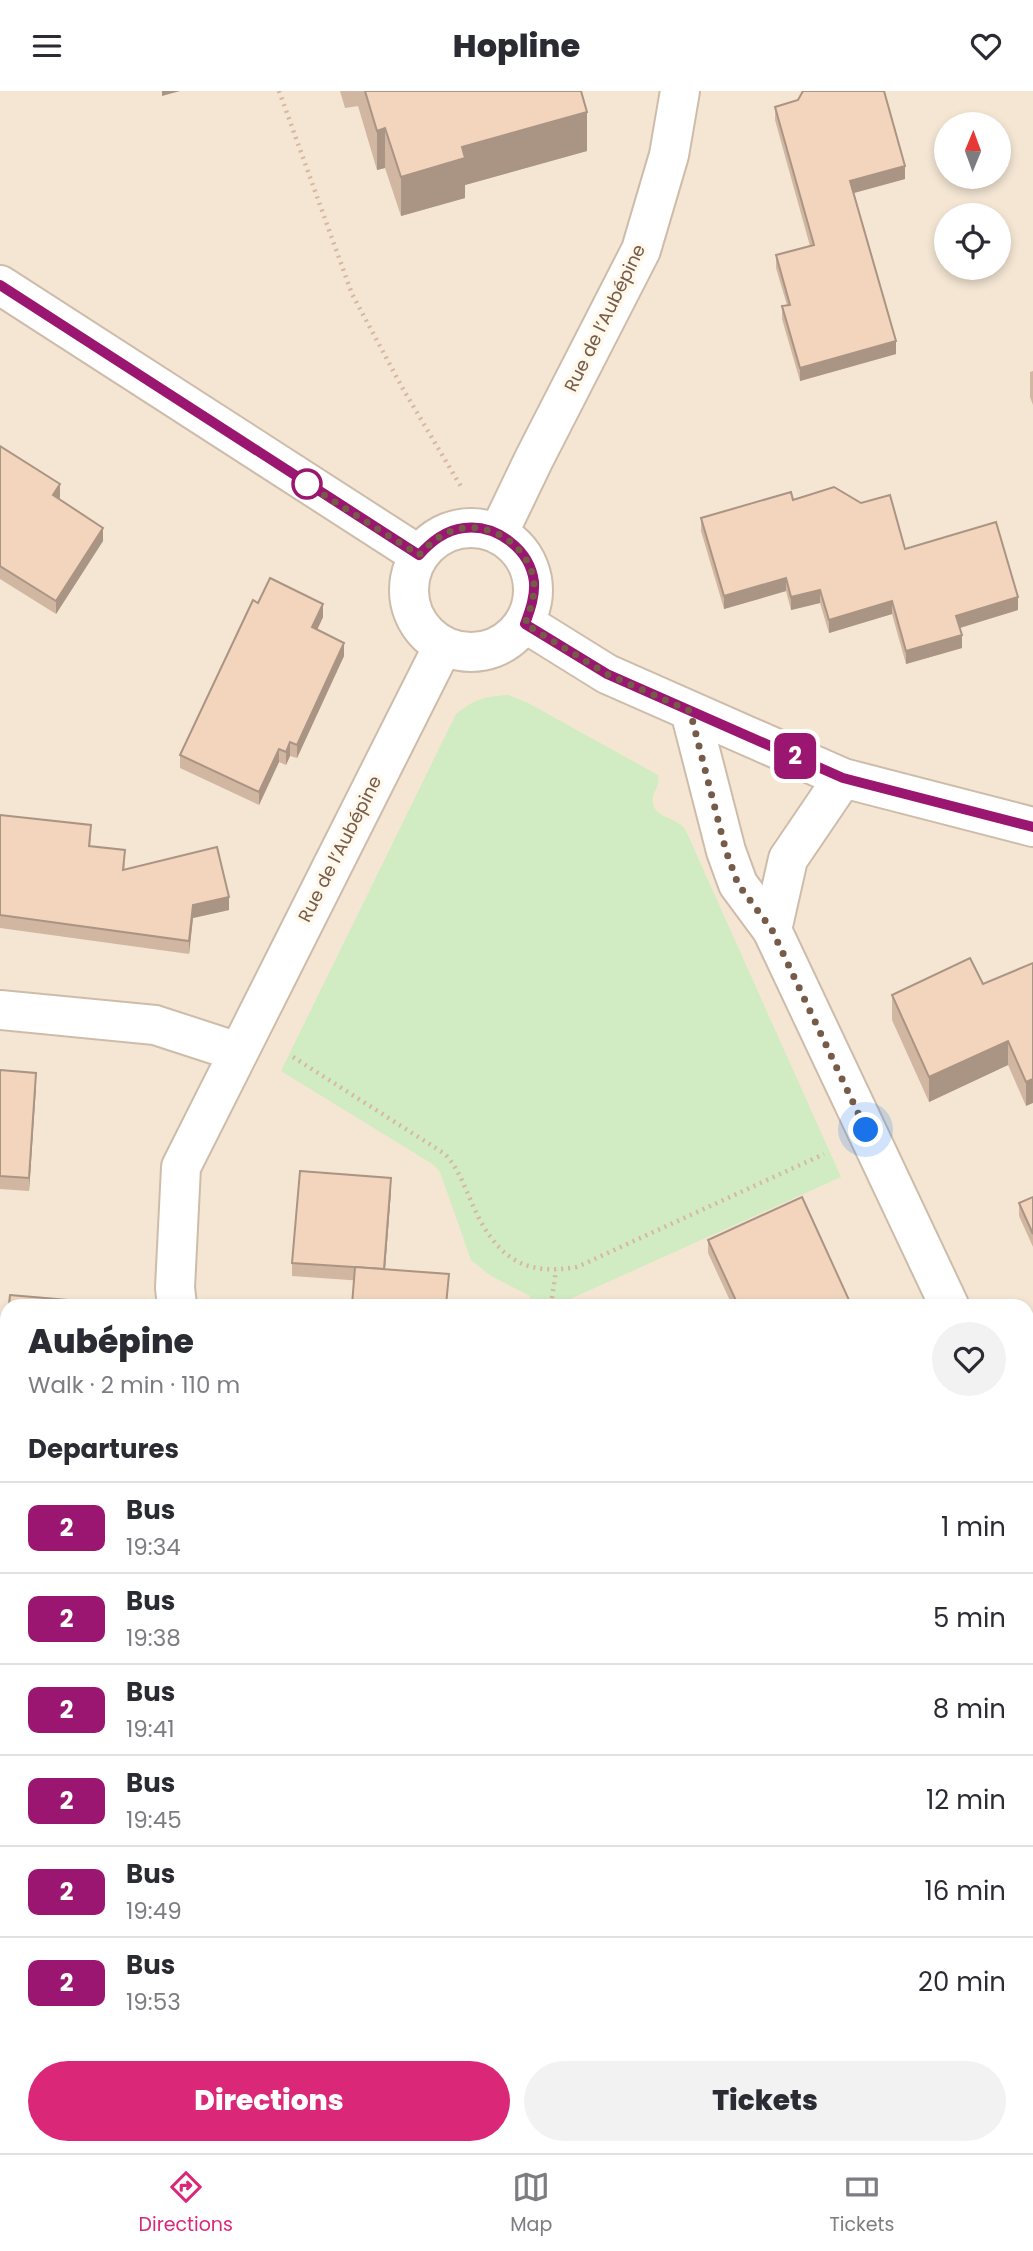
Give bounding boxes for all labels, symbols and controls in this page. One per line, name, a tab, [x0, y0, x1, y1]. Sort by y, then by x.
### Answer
text: Hopline	[453, 23, 580, 68]
icon: menu	[28, 27, 66, 65]
icon: heart	[967, 27, 1005, 65]
north arrow	[934, 112, 1012, 189]
map controls	[934, 112, 1011, 280]
button: locate	[934, 203, 1011, 280]
street label: Rue de l’Aubépine	[558, 240, 651, 396]
unlabelled marker	[292, 469, 322, 499]
line badge: 2	[772, 733, 818, 779]
text: 2	[788, 739, 802, 772]
street label: Rue de l’Aubépine	[292, 771, 387, 926]
your location	[848, 1112, 883, 1147]
text: Aubépine	[28, 1318, 194, 1365]
button: heart	[932, 1322, 1006, 1396]
text: Walk · 2 min · 110 m	[28, 1369, 240, 1401]
text: Departures	[28, 1431, 179, 1467]
text: Bus	[126, 1492, 175, 1528]
text: 1 min	[941, 1509, 1006, 1545]
text: 2	[60, 1511, 73, 1544]
text: 19:34	[126, 1531, 181, 1563]
text: Bus	[126, 1583, 175, 1619]
text: 5 min	[933, 1600, 1006, 1636]
text: 2	[60, 1602, 73, 1635]
text: 19:38	[126, 1622, 181, 1654]
text: Bus	[126, 1674, 175, 1710]
text: 8 min	[933, 1691, 1006, 1727]
text: 2	[60, 1693, 73, 1726]
text: 19:41	[126, 1713, 175, 1745]
text: Bus	[126, 1765, 175, 1801]
text: 12 min	[926, 1782, 1006, 1818]
text: 2	[60, 1784, 73, 1817]
text: 19:45	[126, 1804, 182, 1836]
text: Bus	[126, 1856, 175, 1892]
text: 16 min	[924, 1873, 1006, 1909]
text: 2	[60, 1875, 73, 1908]
text: 19:49	[126, 1895, 182, 1927]
text: Bus	[126, 1947, 175, 1983]
text: 20 min	[918, 1964, 1006, 2000]
text: 2	[60, 1966, 73, 1999]
text: 19:53	[126, 1986, 181, 2018]
button: Directions	[28, 2061, 510, 2141]
button: Tickets	[524, 2061, 1006, 2141]
tab: Directions	[139, 2168, 233, 2239]
tab: Map	[510, 2168, 552, 2239]
tab: Tickets	[829, 2168, 894, 2239]

